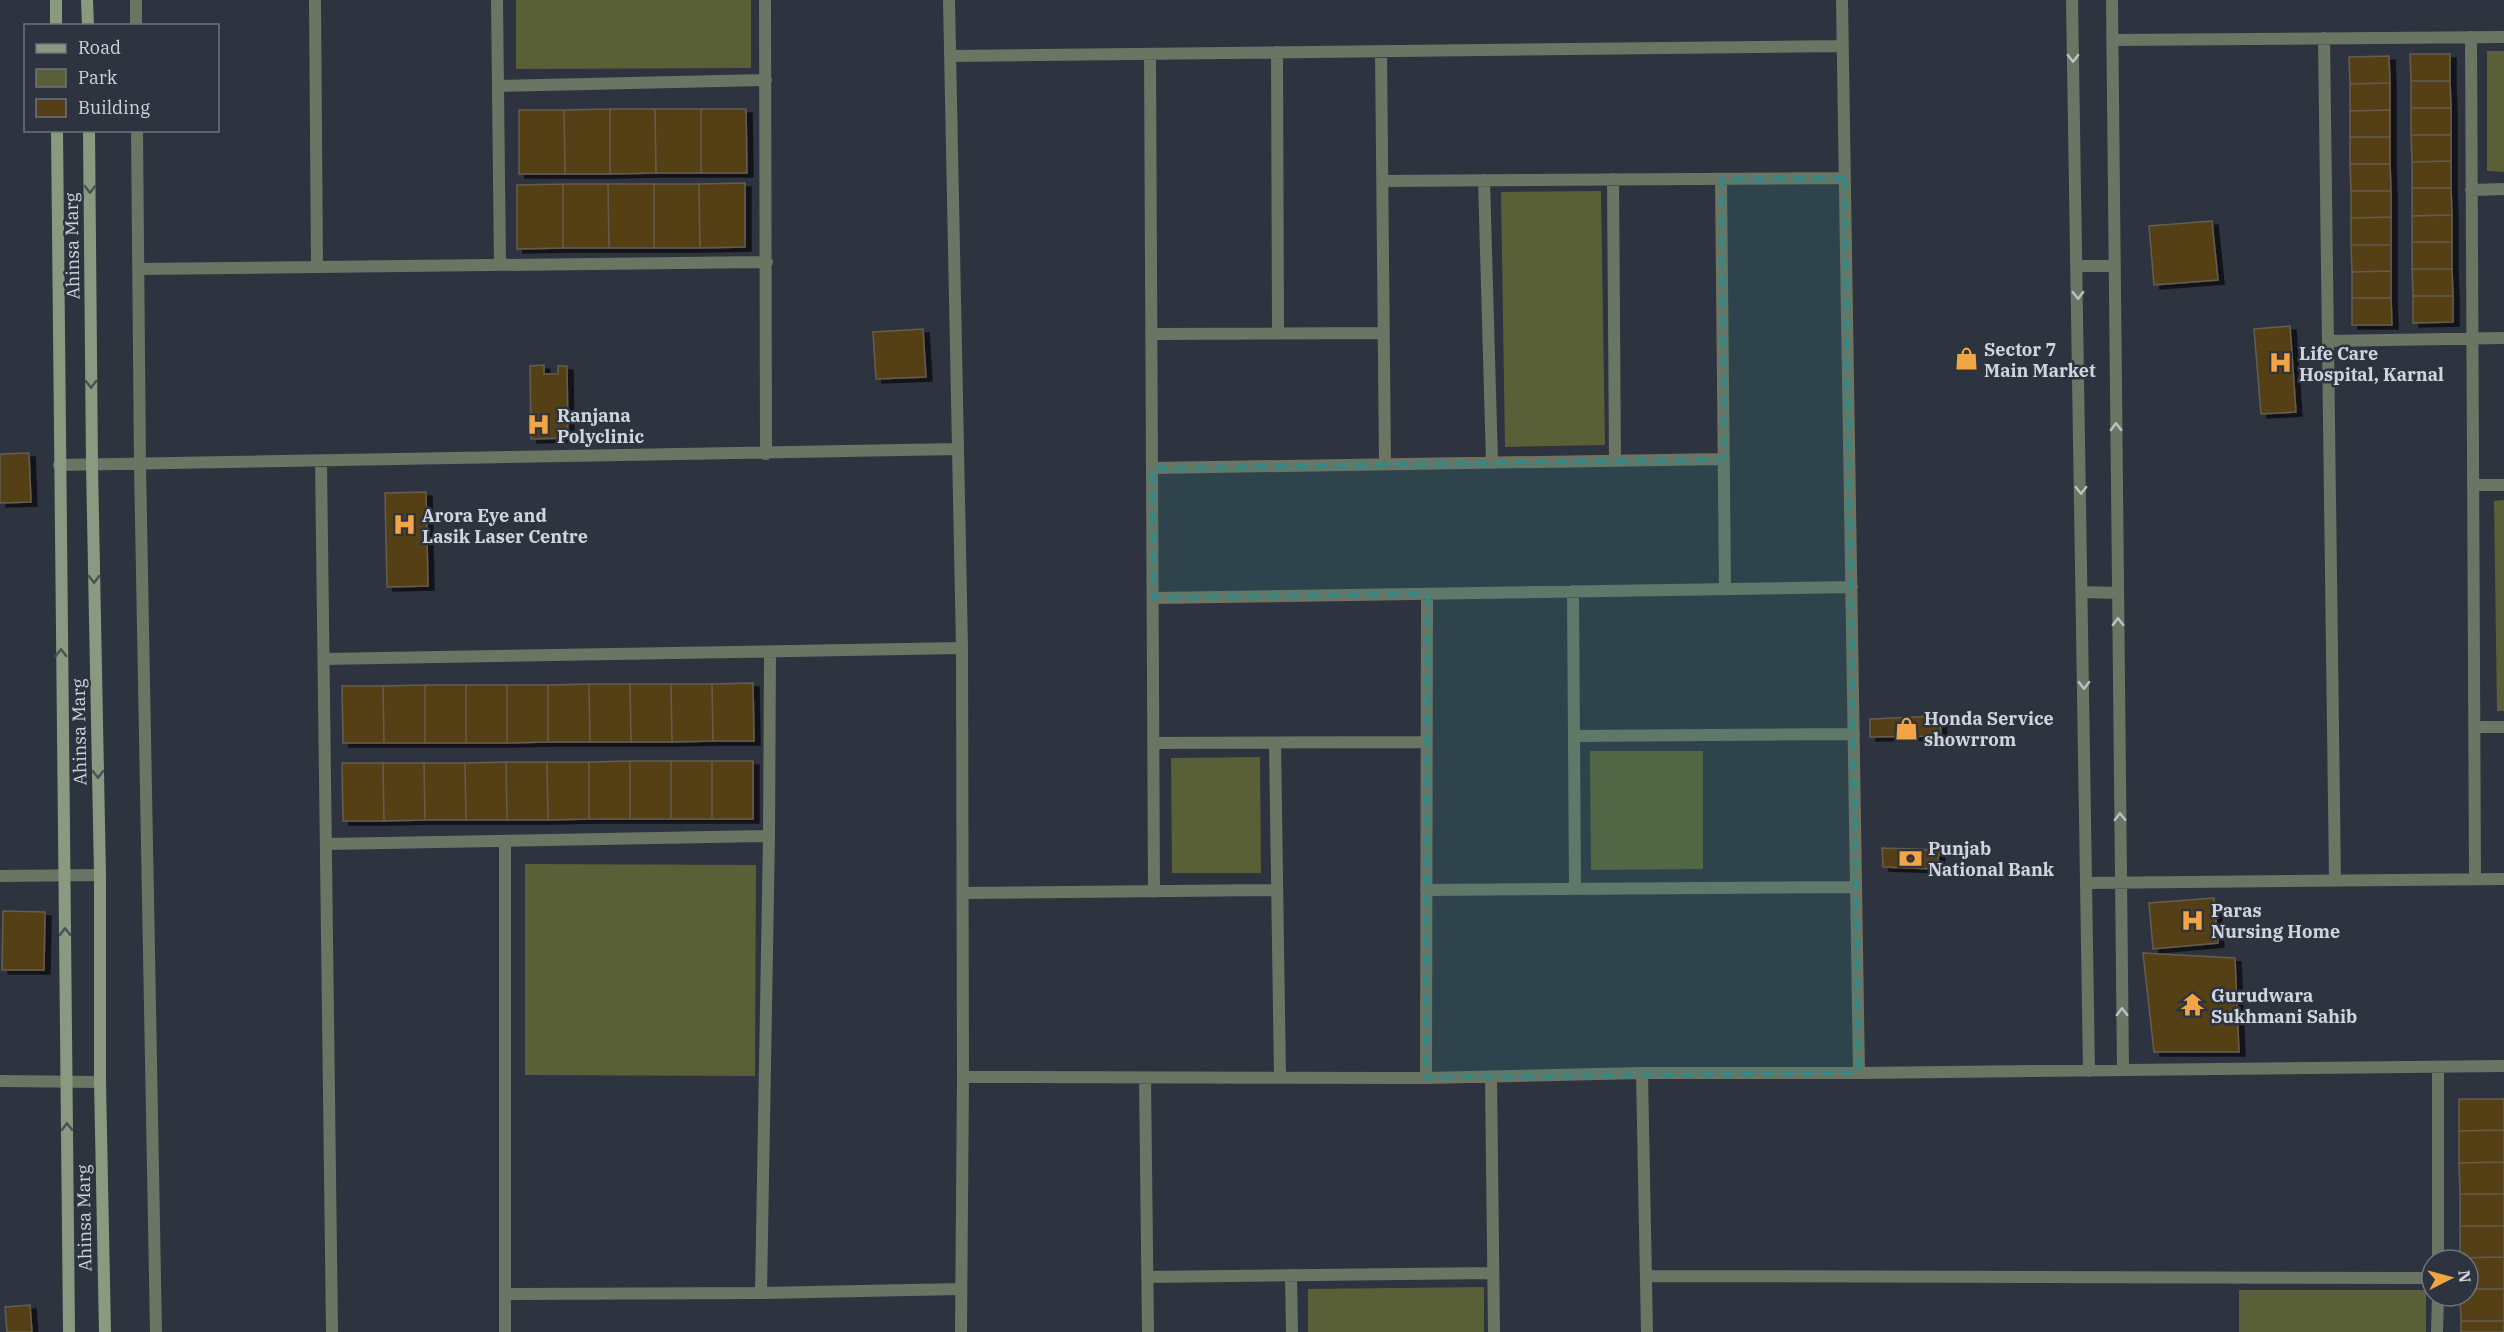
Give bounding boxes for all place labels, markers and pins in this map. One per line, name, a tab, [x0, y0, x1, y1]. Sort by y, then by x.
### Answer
place label: Sector 7 Main Market	[1984, 338, 2096, 382]
place label: Life Care Hospital, Karnal	[2299, 342, 2444, 386]
shop icon: Sector 7 Main Market	[1953, 346, 1979, 372]
hospital icon: Life Care Hospital, Karnal	[2268, 350, 2294, 376]
place label: Ranjana Polyclinic	[557, 404, 644, 448]
hospital icon: Ranjana Polyclinic	[526, 412, 552, 438]
place label: Arora Eye and Lasik Laser Centre	[422, 504, 588, 548]
hospital icon: Arora Eye and Lasik Laser Centre	[391, 512, 417, 538]
place label: Honda Service showrrom	[1924, 707, 2054, 751]
shop icon: Honda Service showrrom	[1893, 715, 1919, 741]
place label: Punjab National Bank	[1928, 837, 2055, 881]
bank icon: Punjab National Bank	[1897, 845, 1923, 871]
place label: Paras Nursing Home	[2211, 899, 2340, 943]
hospital icon: Paras Nursing Home	[2180, 907, 2206, 933]
place label: Gurudwara Sukhmani Sahib	[2211, 984, 2357, 1028]
temple icon: Gurudwara Sukhmani Sahib	[2180, 992, 2206, 1018]

